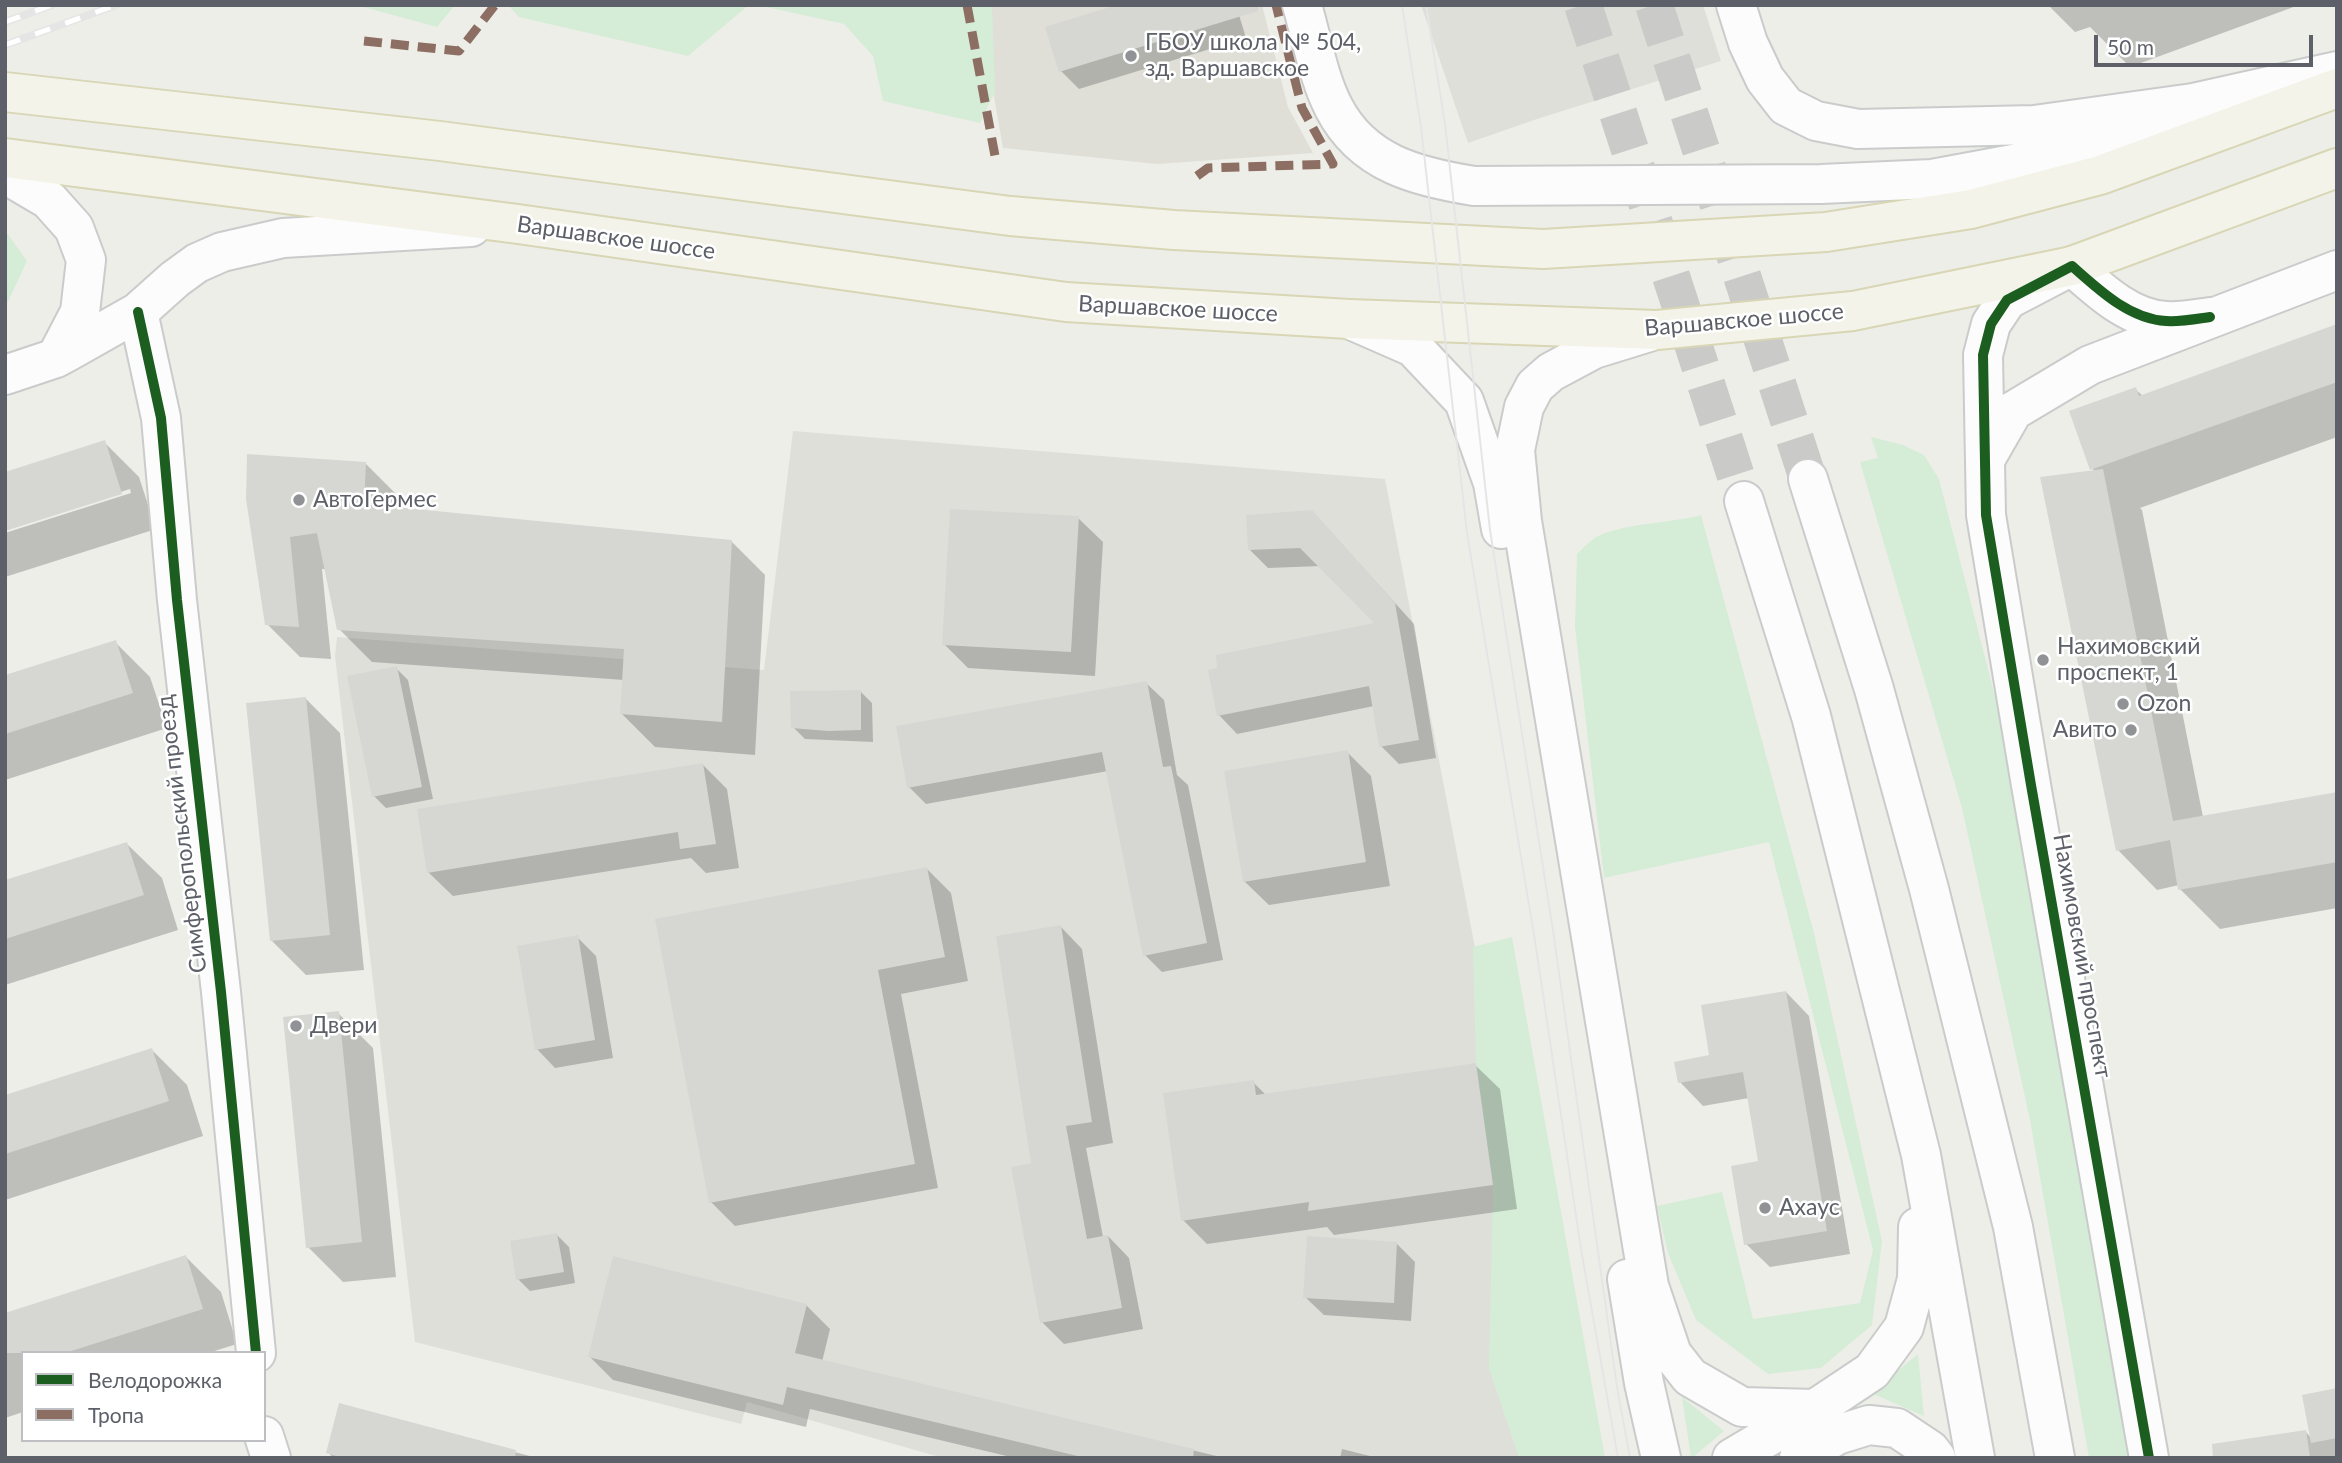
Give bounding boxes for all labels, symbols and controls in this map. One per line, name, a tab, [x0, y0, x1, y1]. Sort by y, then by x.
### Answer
scale bar	[2097, 21, 2316, 65]
place label: ГБОУ школа № 504, зд. Варшавское	[1145, 29, 1361, 83]
text: 50 m	[2107, 34, 2154, 59]
marker: ГБОУ школа № 504, зд. Варшавское	[1123, 48, 1139, 64]
street label: Варшавское шоссе	[515, 210, 717, 266]
street label: Варшавское шоссе	[1077, 290, 1279, 328]
street label: Варшавское шоссе	[1643, 298, 1845, 342]
place label: АвтоГермес	[313, 486, 437, 514]
marker: АвтоГермес	[291, 492, 307, 508]
place label: Нахимовский проспект, 1	[2057, 633, 2200, 687]
marker: Нахимовский проспект, 1	[2035, 652, 2051, 668]
place label: Ozon	[2137, 690, 2191, 718]
street label: Симферопольский проезд	[151, 693, 213, 975]
marker: Ozon	[2115, 696, 2131, 712]
place label: Авито	[2053, 716, 2117, 744]
marker: Авито	[2123, 722, 2139, 738]
street label: Нахимовский проспект	[2047, 832, 2117, 1080]
place label: Двери	[310, 1012, 378, 1040]
marker: Двери	[288, 1018, 304, 1034]
place label: Ахаус	[1779, 1194, 1840, 1222]
marker: Ахаус	[1757, 1200, 1773, 1216]
legend	[21, 1351, 266, 1442]
text: Велодорожка	[88, 1367, 222, 1392]
text: Тропа	[88, 1402, 144, 1427]

